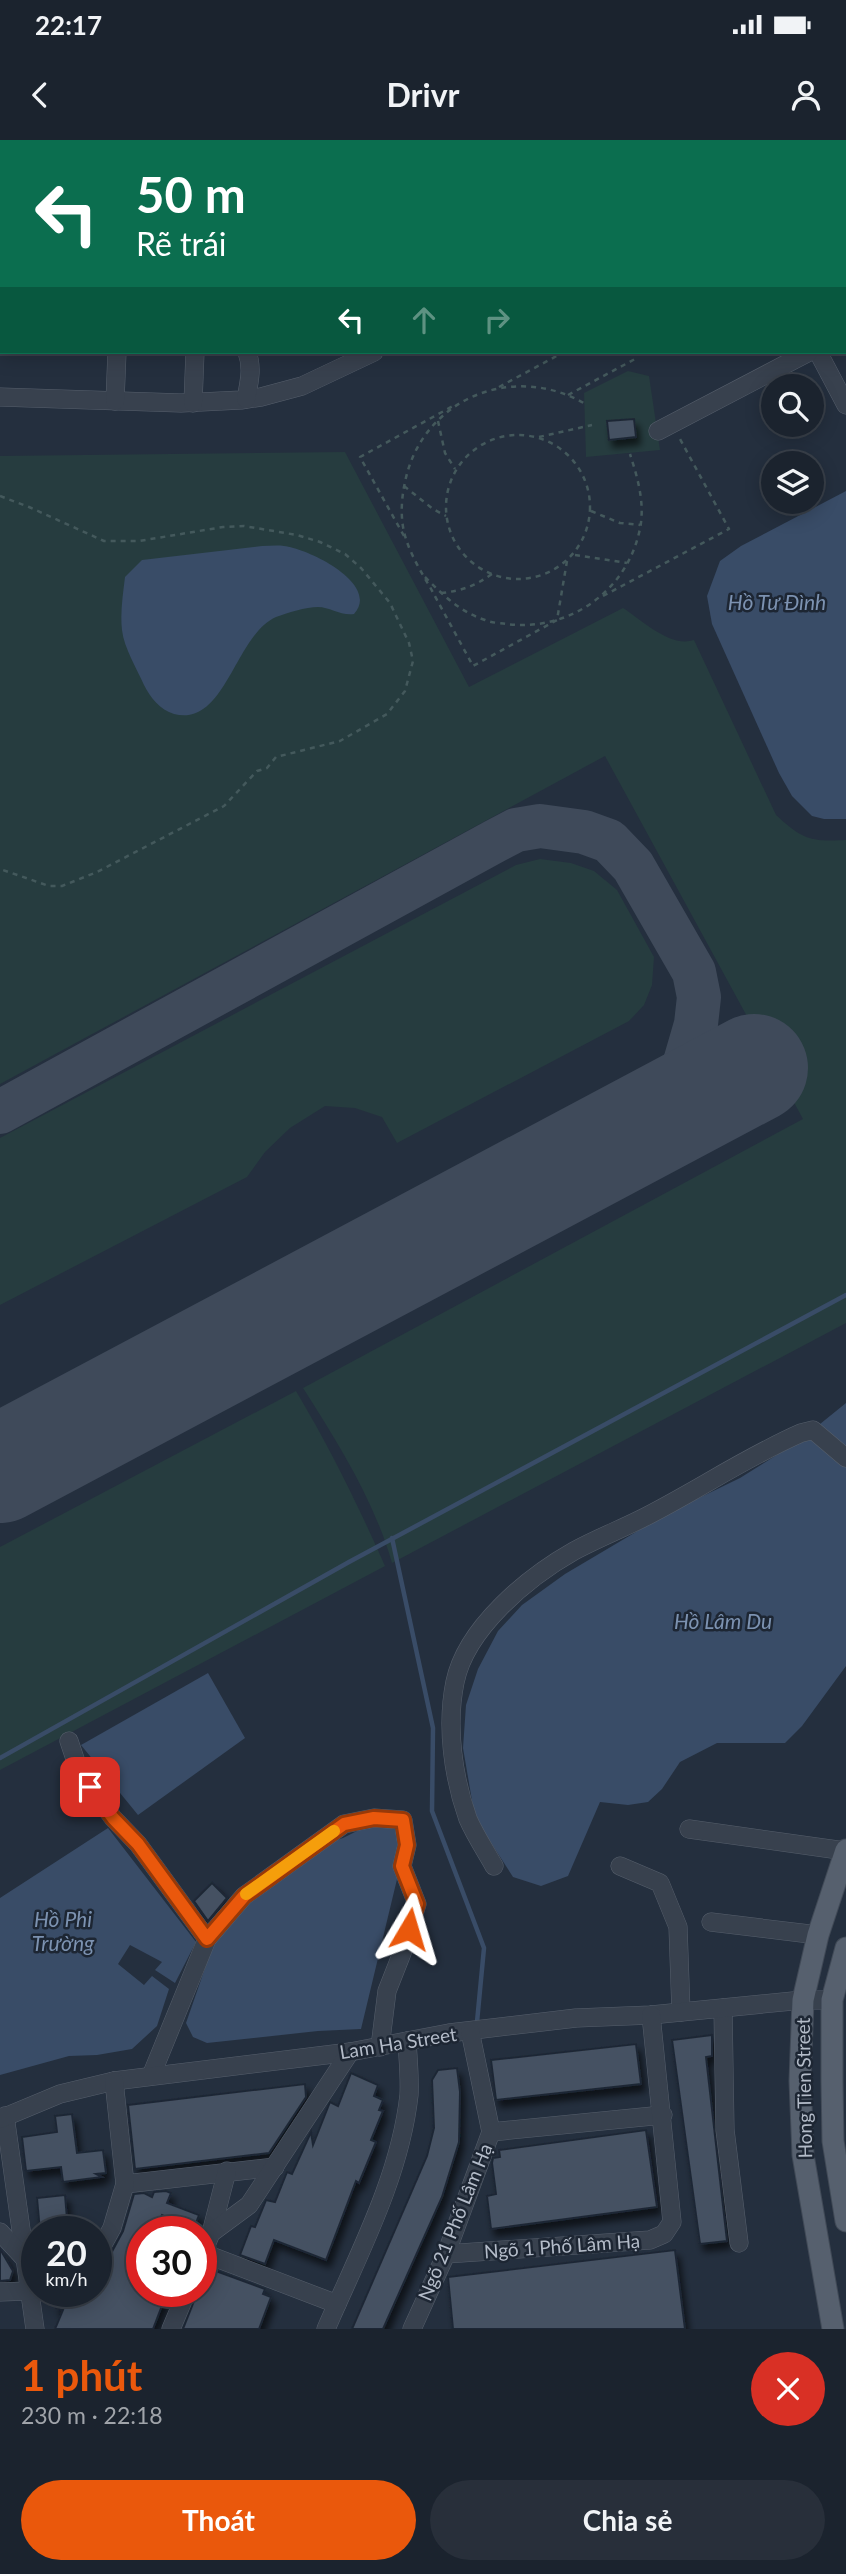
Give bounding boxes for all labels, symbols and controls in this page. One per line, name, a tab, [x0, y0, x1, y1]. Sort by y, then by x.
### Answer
text: 22:17	[35, 9, 102, 41]
text: Drivr	[387, 75, 459, 114]
icon: back	[21, 76, 59, 114]
icon: person	[787, 76, 825, 114]
text: 50 m	[136, 165, 246, 223]
icon: left	[21, 168, 112, 259]
text: Rẽ trái	[136, 224, 227, 263]
icon: left	[332, 301, 370, 339]
icon: ahead	[405, 301, 443, 339]
icon: right	[478, 301, 516, 339]
map controls	[761, 374, 824, 514]
button: search	[761, 374, 824, 437]
button: layers	[761, 451, 824, 514]
water label: Hồ Tư Đình	[728, 589, 826, 614]
water label: Hồ Lâm Du	[674, 1608, 772, 1633]
pin	[60, 1757, 120, 1817]
icon: arrive	[71, 1768, 109, 1806]
position arrow	[372, 1892, 446, 1966]
water label: Hồ Phi Trường	[32, 1906, 95, 1955]
street label: Hong Tien Street	[791, 2017, 816, 2159]
street label: Lam Ha Street	[338, 2022, 458, 2063]
street label: Ngõ 21 Phố Lâm Hạ	[413, 2140, 497, 2304]
speed limit sign: 30	[126, 2216, 217, 2307]
street label: Ngõ 1 Phố Lâm Hạ	[483, 2229, 641, 2262]
text: 20	[46, 2231, 87, 2273]
text: km/h	[45, 2268, 88, 2290]
text: 1 phút	[21, 2350, 142, 2400]
button: close	[751, 2352, 825, 2426]
text: 230 m · 22:18	[21, 2401, 163, 2429]
button: Thoát	[21, 2480, 416, 2560]
button: Chia sẻ	[430, 2480, 825, 2560]

